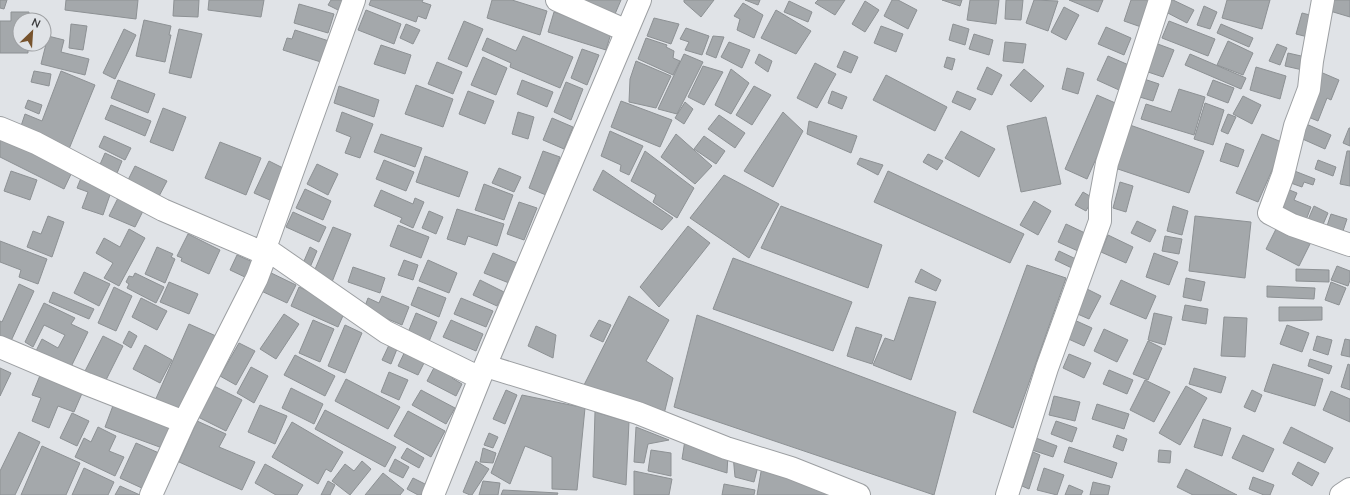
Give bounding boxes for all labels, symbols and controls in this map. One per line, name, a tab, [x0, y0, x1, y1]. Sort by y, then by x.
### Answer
north arrow	[12, 12, 52, 52]
text: N	[29, 15, 43, 32]

